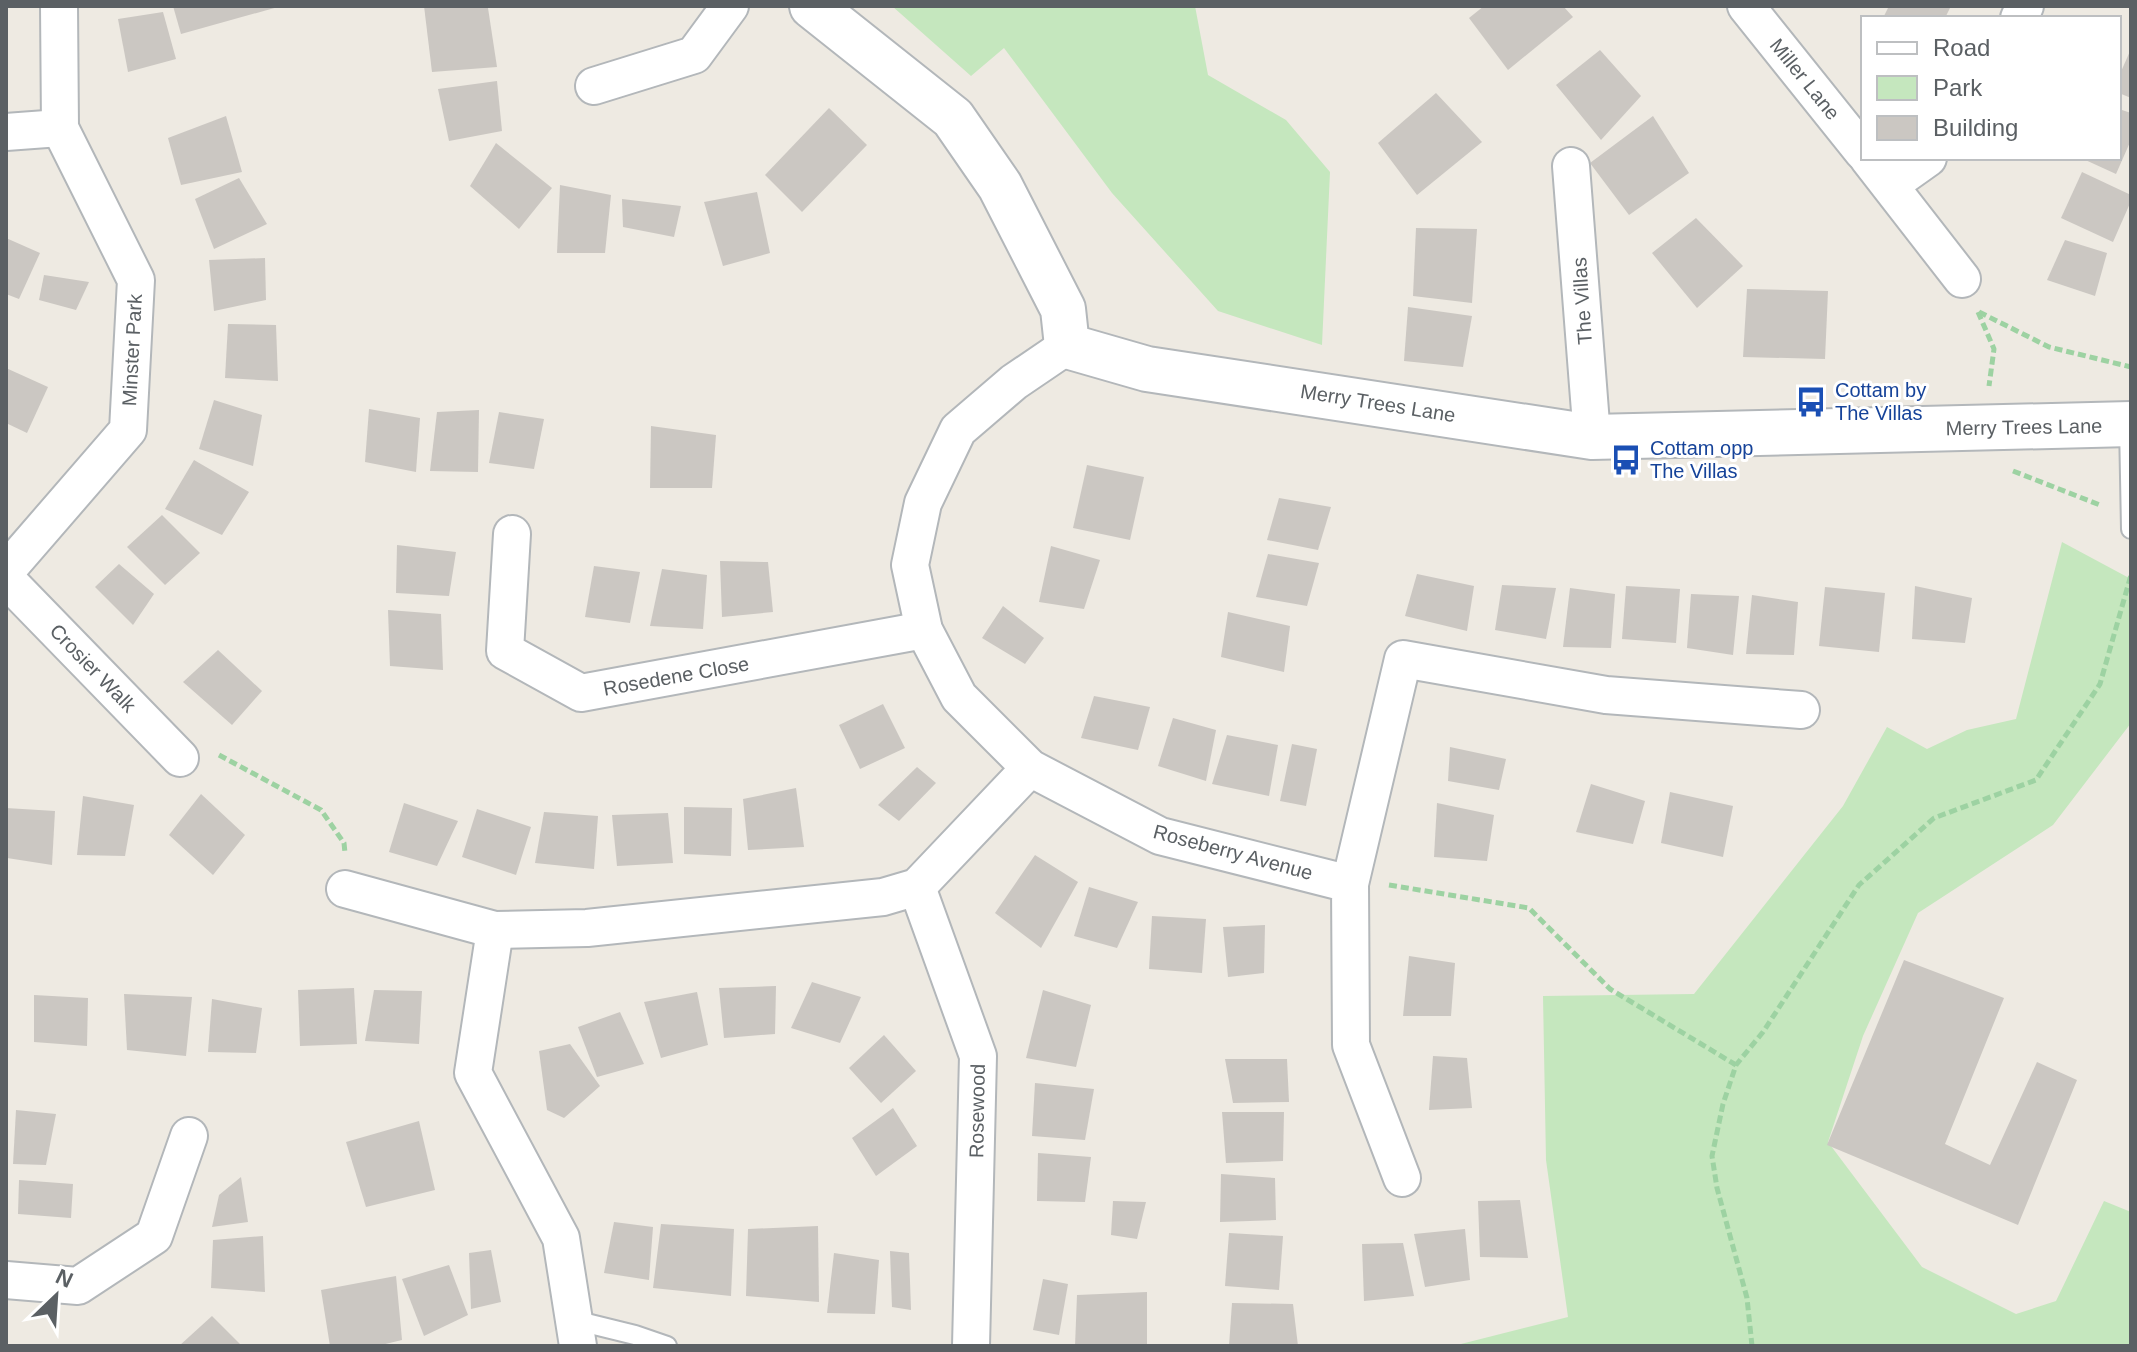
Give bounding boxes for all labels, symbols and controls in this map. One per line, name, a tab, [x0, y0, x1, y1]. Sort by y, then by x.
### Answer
legend	[1861, 16, 2121, 160]
street label: Miller Lane	[1766, 34, 1844, 124]
text: Road	[1933, 34, 1990, 61]
text: Park	[1933, 74, 1983, 101]
text: Building	[1933, 114, 2018, 141]
street label: The Villas	[1568, 257, 1596, 345]
street label: Minster Park	[118, 292, 146, 407]
place label: Cottam by The Villas	[1835, 379, 1926, 424]
street label: Merry Trees Lane	[1299, 380, 1457, 426]
bus stop icon: Cottam by The Villas	[1794, 385, 1828, 419]
street label: Merry Trees Lane	[1945, 415, 2103, 439]
place label: Cottam opp The Villas	[1650, 437, 1753, 482]
bus stop icon: Cottam opp The Villas	[1609, 443, 1643, 477]
street label: Crosier Walk	[46, 619, 141, 717]
street label: Rosedene Close	[601, 652, 751, 700]
street label: Roseberry Avenue	[1151, 820, 1315, 884]
street label: Rosewood	[965, 1064, 989, 1158]
north arrow	[16, 1256, 96, 1336]
text: N	[52, 1264, 77, 1293]

